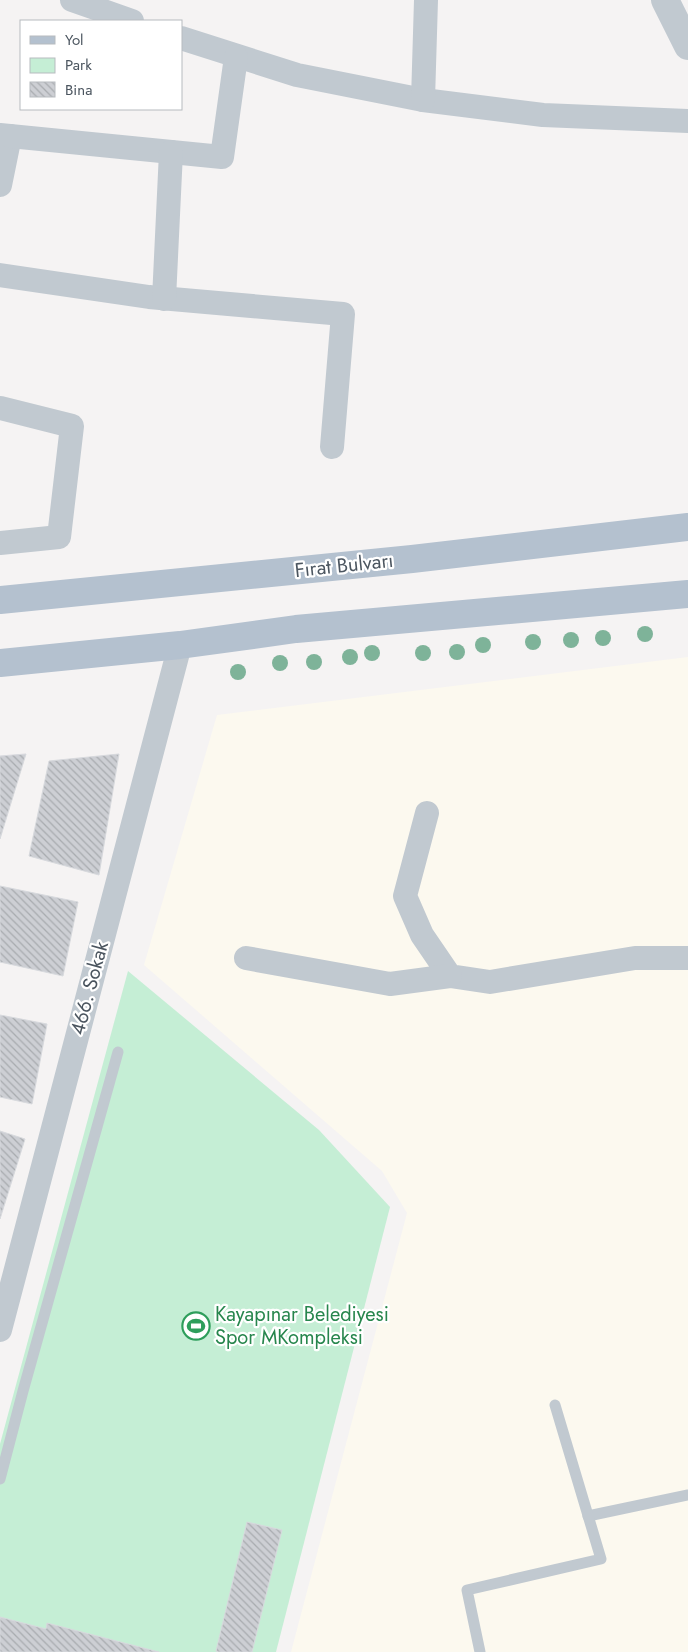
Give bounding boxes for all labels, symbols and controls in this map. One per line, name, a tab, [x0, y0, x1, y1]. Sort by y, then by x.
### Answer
legend	[20, 20, 182, 110]
text: Yol	[65, 29, 84, 51]
text: Park	[65, 54, 92, 76]
text: Bina	[65, 79, 92, 101]
street label: Fırat Bulvarı	[293, 546, 395, 585]
street label: 466. Sokak	[63, 938, 116, 1038]
place label: Kayapınar Belediyesi Spor MKompleksi	[215, 1300, 389, 1352]
sports icon: Kayapınar Belediyesi Spor MKompleksi	[181, 1311, 211, 1341]

